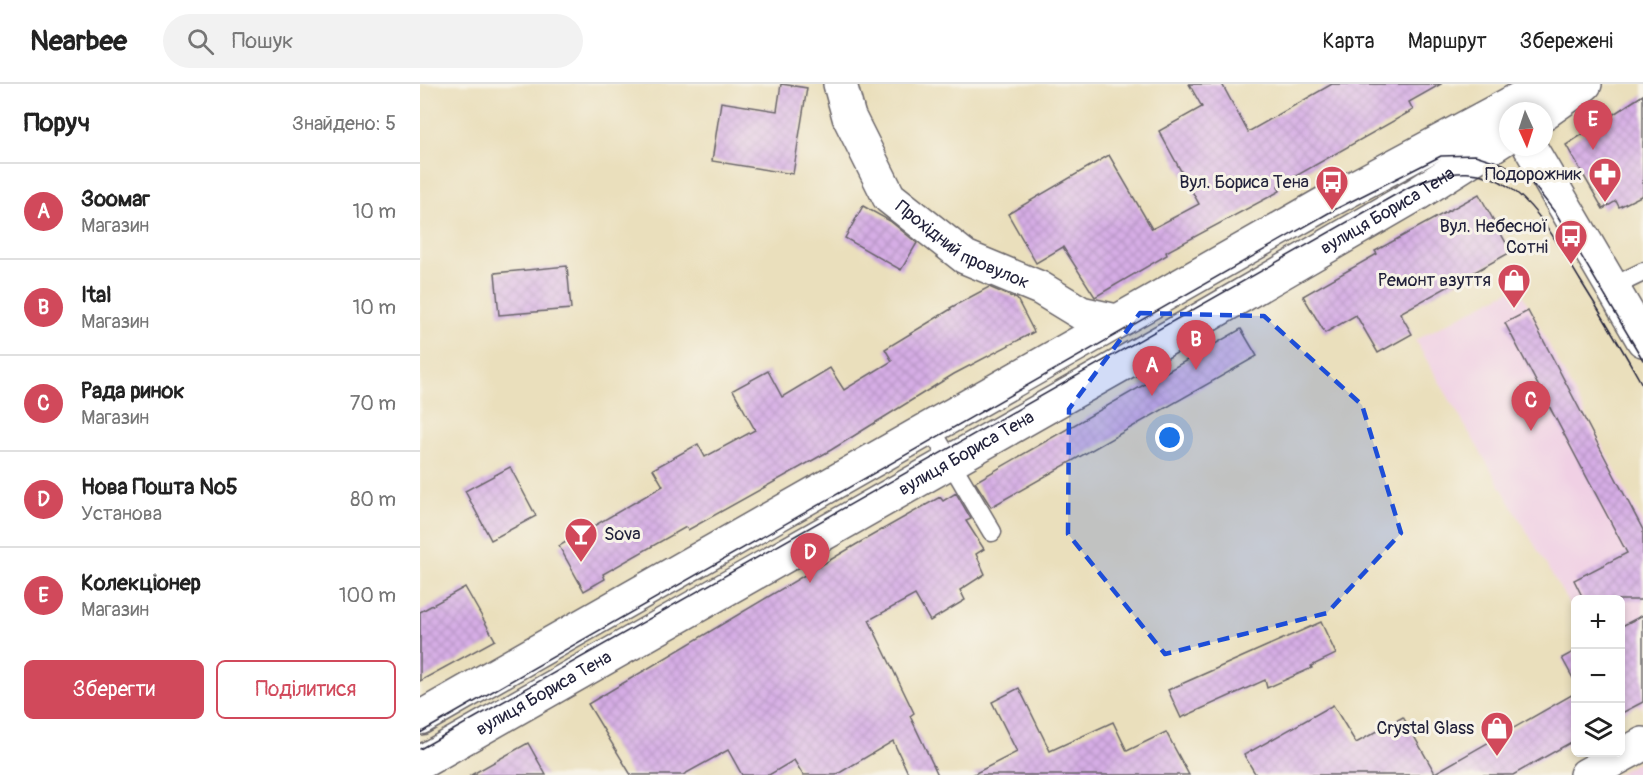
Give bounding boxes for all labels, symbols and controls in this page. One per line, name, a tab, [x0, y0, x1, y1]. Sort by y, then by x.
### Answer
search box	[163, 14, 583, 68]
text: Nearbee	[30, 24, 127, 59]
icon: search	[184, 25, 217, 58]
text: Пошук	[232, 27, 293, 55]
text: Карта	[1323, 28, 1375, 55]
text: Маршрут	[1408, 28, 1487, 55]
text: Збережені	[1520, 28, 1613, 55]
pin: E	[1574, 100, 1612, 150]
north arrow	[1499, 102, 1553, 156]
text: Поруч	[24, 107, 90, 139]
text: Знайдено: 5	[292, 111, 396, 136]
pharmacy icon: Подорожник	[1587, 156, 1623, 203]
street label: вулиця Бориса Тена	[1316, 162, 1459, 259]
place label: Подорожник	[1485, 163, 1582, 186]
bus stop icon: Вул. Бориса Тена	[1314, 164, 1350, 211]
place label: Вул. Бориса Тена	[1179, 171, 1309, 194]
text: Зоомаг	[81, 185, 150, 213]
street label: Прохідний провулок	[891, 195, 1033, 294]
text: A	[37, 199, 50, 224]
text: 10 m	[352, 199, 396, 224]
text: Магазин	[81, 213, 149, 238]
place label: Вул. Небесної Сотні	[1439, 215, 1548, 259]
bus stop icon: Вул. Небесної Сотні	[1553, 218, 1589, 265]
shop icon: Ремонт взуття	[1496, 262, 1532, 309]
place label: Ремонт взуття	[1378, 269, 1491, 292]
text: Ital	[81, 281, 112, 309]
text: B	[38, 295, 49, 320]
text: 10 m	[352, 295, 396, 320]
text: Магазин	[81, 309, 149, 334]
pin: B	[1176, 320, 1216, 370]
pin: A	[1132, 346, 1172, 396]
text: Рада ринок	[81, 377, 185, 405]
pin: C	[1512, 382, 1550, 431]
text: C	[37, 391, 50, 416]
text: 70 m	[350, 391, 396, 416]
text: Магазин	[81, 405, 149, 430]
street label: вулиця Бориса Тена	[894, 405, 1038, 500]
your location	[1155, 423, 1184, 452]
text: Нова Пошта №5	[81, 473, 238, 501]
text: D	[37, 487, 50, 512]
text: 80 m	[350, 487, 396, 512]
text: Установа	[81, 501, 162, 526]
bar icon: Sova	[563, 516, 599, 563]
place label: Sova	[604, 523, 641, 546]
pin: D	[790, 534, 830, 583]
text: Колекціонер	[81, 569, 201, 597]
text: E	[38, 583, 49, 608]
text: 100 m	[339, 583, 396, 608]
map controls	[1571, 595, 1625, 757]
button: +	[1571, 595, 1625, 649]
text: Магазин	[81, 597, 149, 622]
street label: вулиця Бориса Тена	[472, 645, 615, 740]
button: −	[1571, 649, 1625, 703]
button: Зберегти	[24, 660, 204, 719]
button: Поділитися	[216, 660, 396, 719]
button: layers	[1571, 703, 1625, 757]
shop icon: Crystal Glass	[1479, 710, 1515, 757]
place label: Crystal Glass	[1376, 717, 1474, 740]

